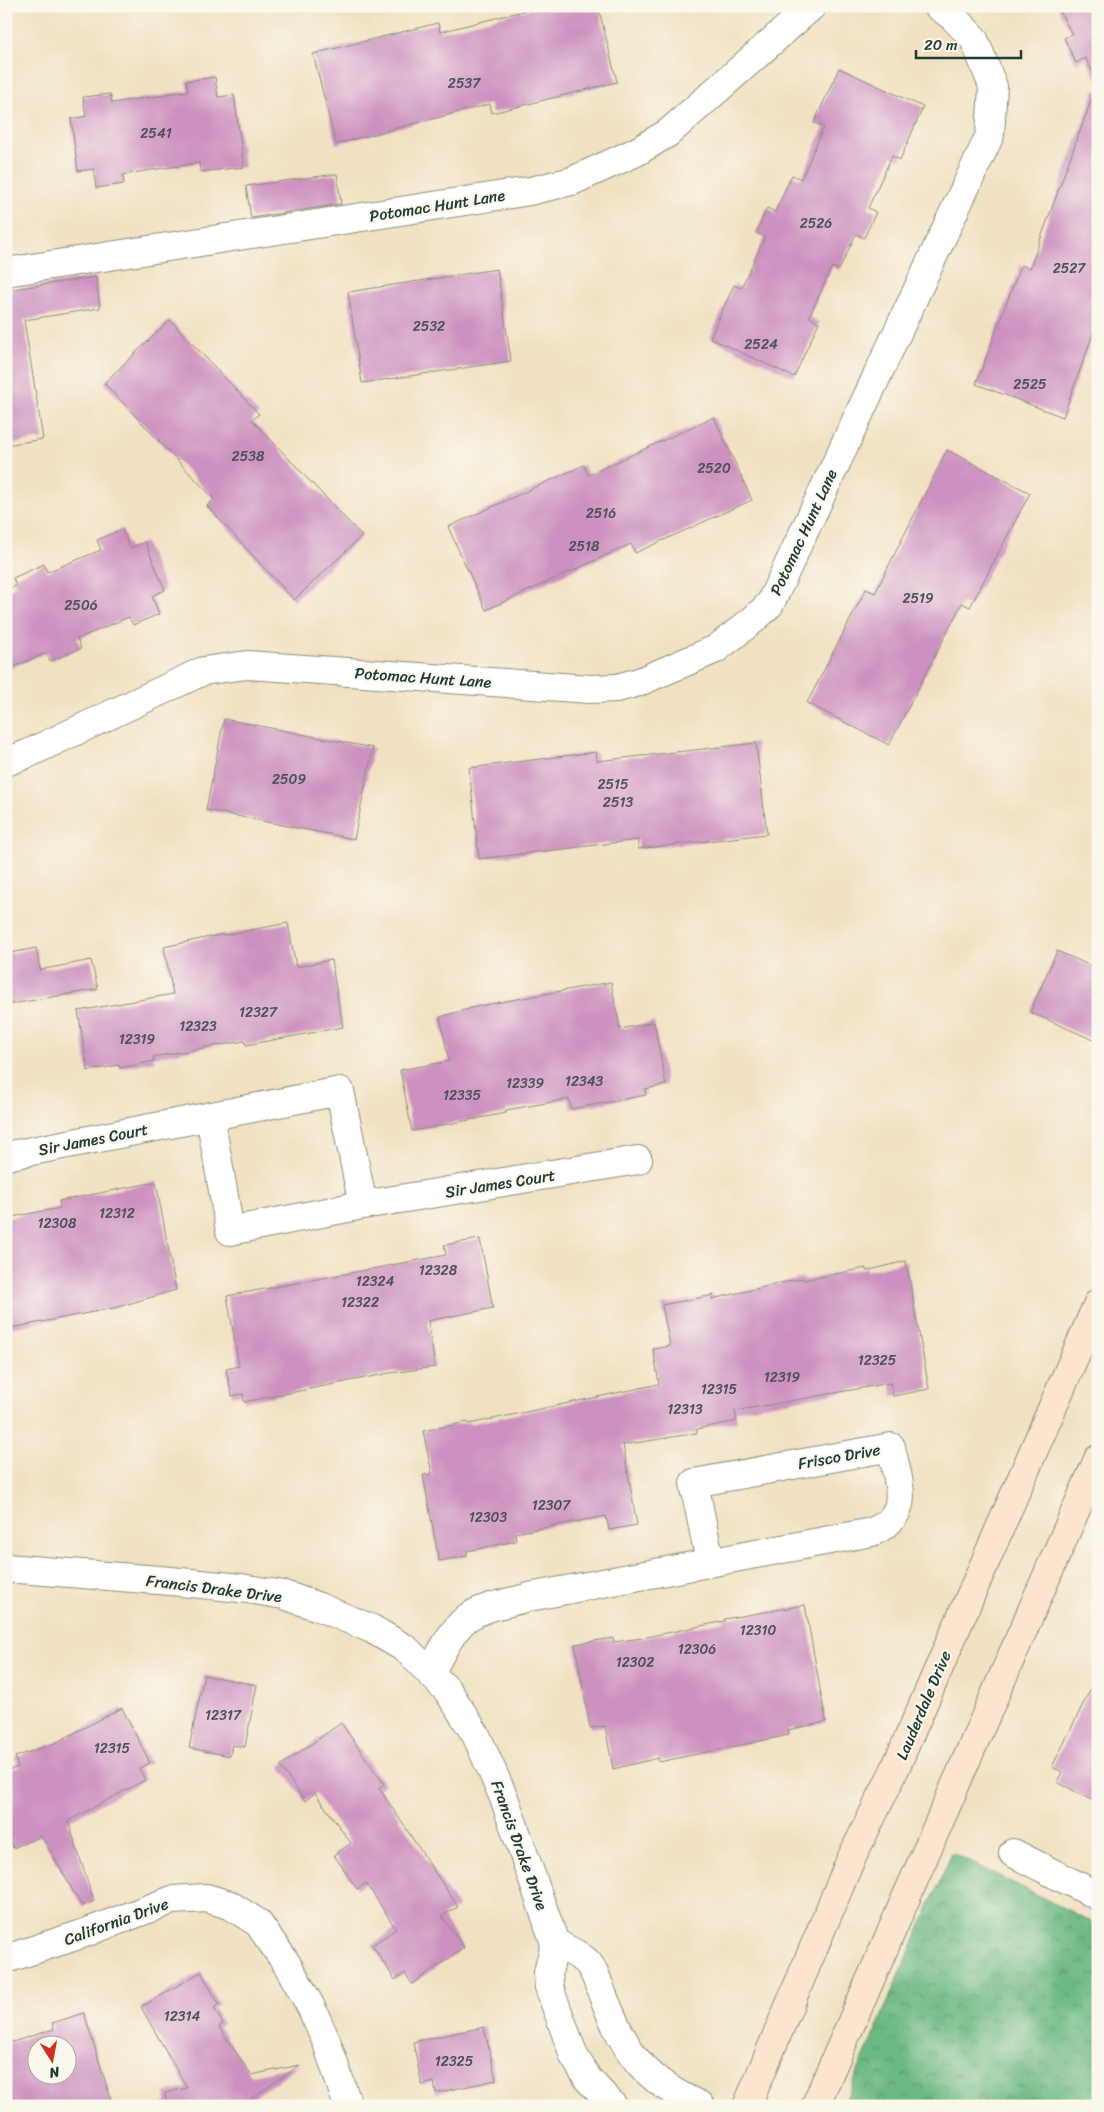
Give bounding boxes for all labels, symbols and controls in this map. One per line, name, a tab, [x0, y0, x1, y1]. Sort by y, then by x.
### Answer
scale bar	[916, 28, 1022, 60]
text: 20 m	[924, 32, 958, 58]
house number: 2537	[448, 71, 481, 96]
house number: 2541	[140, 121, 172, 146]
street label: Potomac Hunt Lane	[367, 180, 507, 231]
house number: 2526	[800, 211, 832, 236]
house number: 2527	[1053, 256, 1086, 281]
house number: 2532	[413, 314, 445, 339]
house number: 2524	[744, 332, 778, 357]
house number: 2525	[1013, 372, 1047, 397]
house number: 2538	[232, 444, 265, 469]
house number: 2520	[697, 456, 731, 481]
street label: Potomac Hunt Lane	[761, 464, 846, 600]
house number: 2516	[586, 501, 616, 526]
house number: 2518	[568, 534, 600, 559]
house number: 2519	[902, 586, 934, 611]
house number: 2506	[64, 593, 98, 618]
street label: Potomac Hunt Lane	[354, 658, 493, 697]
house number: 2509	[272, 767, 306, 792]
house number: 2515	[597, 772, 629, 797]
house number: 2513	[603, 790, 633, 815]
house number: 12327	[239, 1000, 278, 1025]
house number: 12323	[179, 1014, 217, 1039]
house number: 12319	[119, 1027, 156, 1052]
house number: 12343	[565, 1069, 603, 1094]
house number: 12339	[506, 1071, 544, 1096]
house number: 12335	[443, 1083, 481, 1108]
street label: Sir James Court	[36, 1115, 150, 1164]
street label: Sir James Court	[443, 1160, 557, 1207]
house number: 12312	[99, 1201, 135, 1226]
house number: 12308	[37, 1211, 77, 1236]
house number: 12328	[419, 1258, 458, 1283]
house number: 12324	[356, 1269, 395, 1294]
house number: 12322	[341, 1290, 379, 1315]
house number: 12325	[858, 1348, 897, 1373]
house number: 12319	[764, 1365, 801, 1390]
house number: 12315	[701, 1377, 738, 1402]
house number: 12313	[667, 1397, 703, 1422]
street label: Frisco Drive	[795, 1435, 883, 1478]
house number: 12307	[532, 1493, 571, 1518]
house number: 12303	[469, 1505, 507, 1530]
street label: Francis Drake Drive	[144, 1566, 284, 1611]
house number: 12310	[740, 1618, 776, 1643]
house number: 12306	[678, 1637, 716, 1662]
street label: Lauderdale Drive	[887, 1646, 960, 1764]
house number: 12302	[616, 1650, 654, 1675]
house number: 12317	[205, 1703, 242, 1728]
house number: 12315	[94, 1736, 131, 1761]
street label: Francis Drake Drive	[483, 1776, 557, 1915]
street label: California Drive	[60, 1889, 173, 1954]
house number: 12314	[164, 2004, 201, 2029]
north arrow	[28, 2034, 78, 2084]
house number: 12325	[435, 2049, 474, 2074]
text: N	[47, 2059, 63, 2086]

